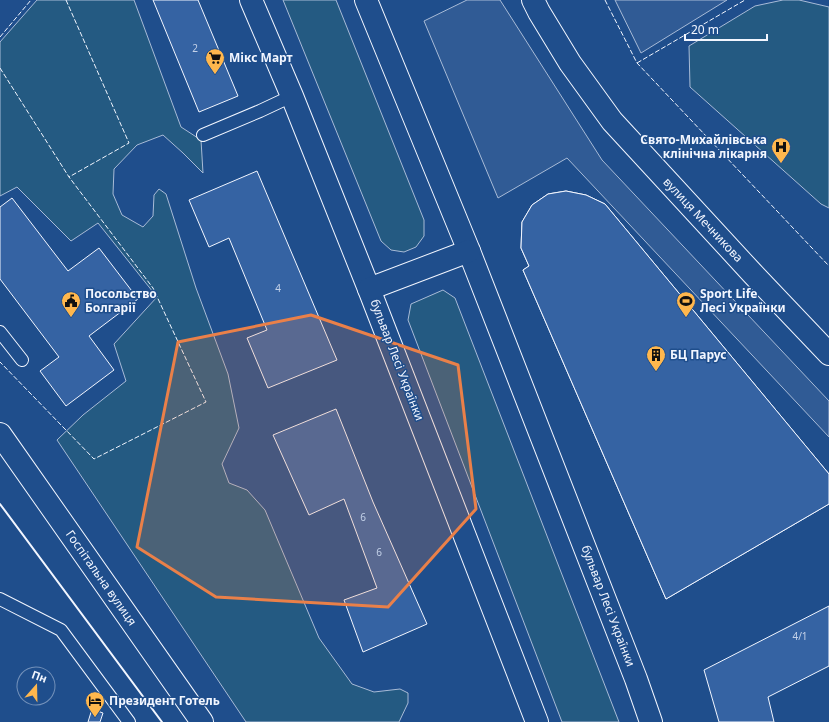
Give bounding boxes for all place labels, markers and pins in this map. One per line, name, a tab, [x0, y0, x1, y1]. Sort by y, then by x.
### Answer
supermarket icon: Мікс Март	[204, 47, 226, 75]
place label: Мікс Март	[229, 49, 293, 66]
place label: Свято-Михайлівська клінічна лікарня	[640, 131, 767, 162]
hospital icon: Свято-Михайлівська клінічна лікарня	[770, 136, 792, 164]
place label: Посольство Болгарії	[85, 285, 157, 316]
place label: Sport Life Лесі Українки	[700, 285, 786, 316]
public building icon: Посольство Болгарії	[60, 290, 82, 318]
sports icon: Sport Life Лесі Українки	[675, 290, 697, 318]
building icon: БЦ Парус	[645, 344, 667, 372]
place label: БЦ Парус	[670, 346, 727, 363]
hotel icon: Президент Готель	[84, 690, 106, 718]
place label: Президент Готель	[109, 692, 220, 709]

